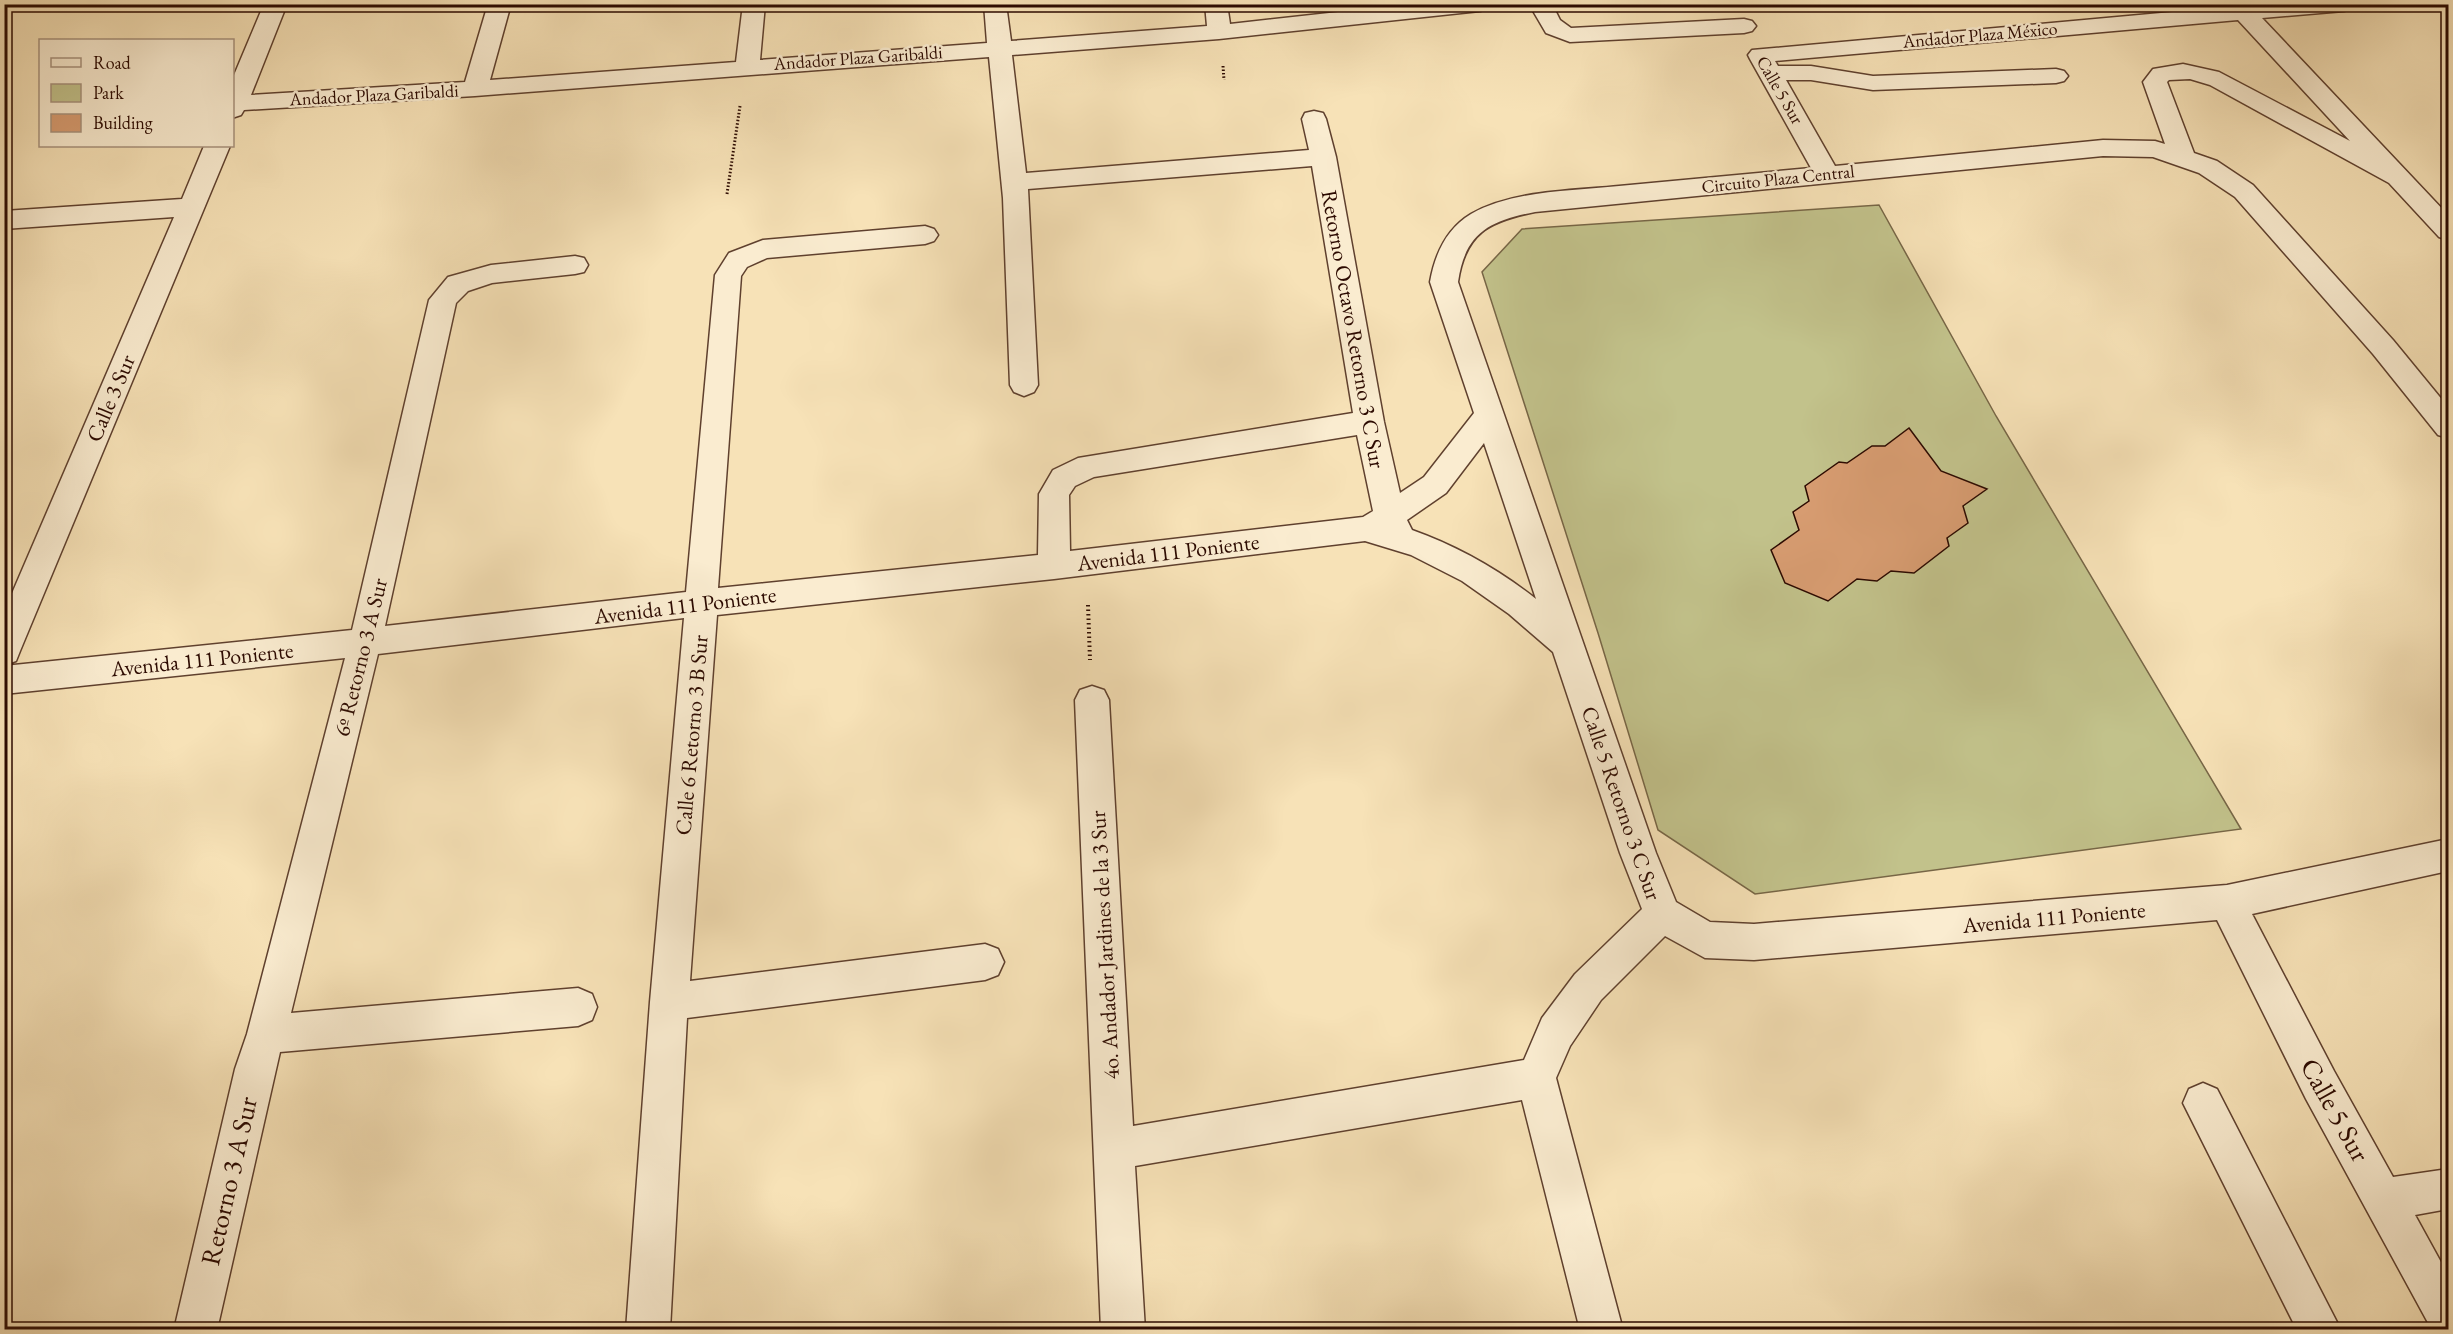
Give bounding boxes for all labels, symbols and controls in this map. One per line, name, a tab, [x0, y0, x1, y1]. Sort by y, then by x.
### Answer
street label: Andador Plaza México	[1901, 16, 2058, 53]
legend	[39, 39, 234, 147]
street label: Andador Plaza Garibaldi	[772, 40, 944, 75]
text: Road	[93, 51, 132, 74]
street label: Calle 5 Sur	[1752, 51, 1809, 128]
street label: Andador Plaza Garibaldi	[288, 79, 460, 110]
text: Park	[93, 81, 124, 104]
text: Building	[93, 111, 153, 134]
street label: Circuito Plaza Central	[1700, 159, 1856, 198]
street label: Retorno Octavo Retorno 3 C Sur	[1315, 188, 1392, 471]
street label: Calle 3 Sur	[79, 350, 142, 446]
street label: Avenida 111 Poniente	[1074, 527, 1261, 578]
street label: 6º Retorno 3 A Sur	[327, 574, 394, 739]
street label: Avenida 111 Poniente	[591, 580, 778, 631]
street label: Calle 6 Retorno 3 B Sur	[668, 633, 715, 836]
street label: Avenida 111 Poniente	[108, 635, 295, 684]
street label: Calle 5 Retorno 3 C Sur	[1575, 702, 1669, 905]
street label: 4o. Andador Jardines de la 3 Sur	[1083, 809, 1126, 1080]
street label: Avenida 111 Poniente	[1960, 895, 2147, 940]
street label: Calle 5 Sur	[2293, 1052, 2378, 1168]
street label: Retorno 3 A Sur	[192, 1093, 265, 1269]

